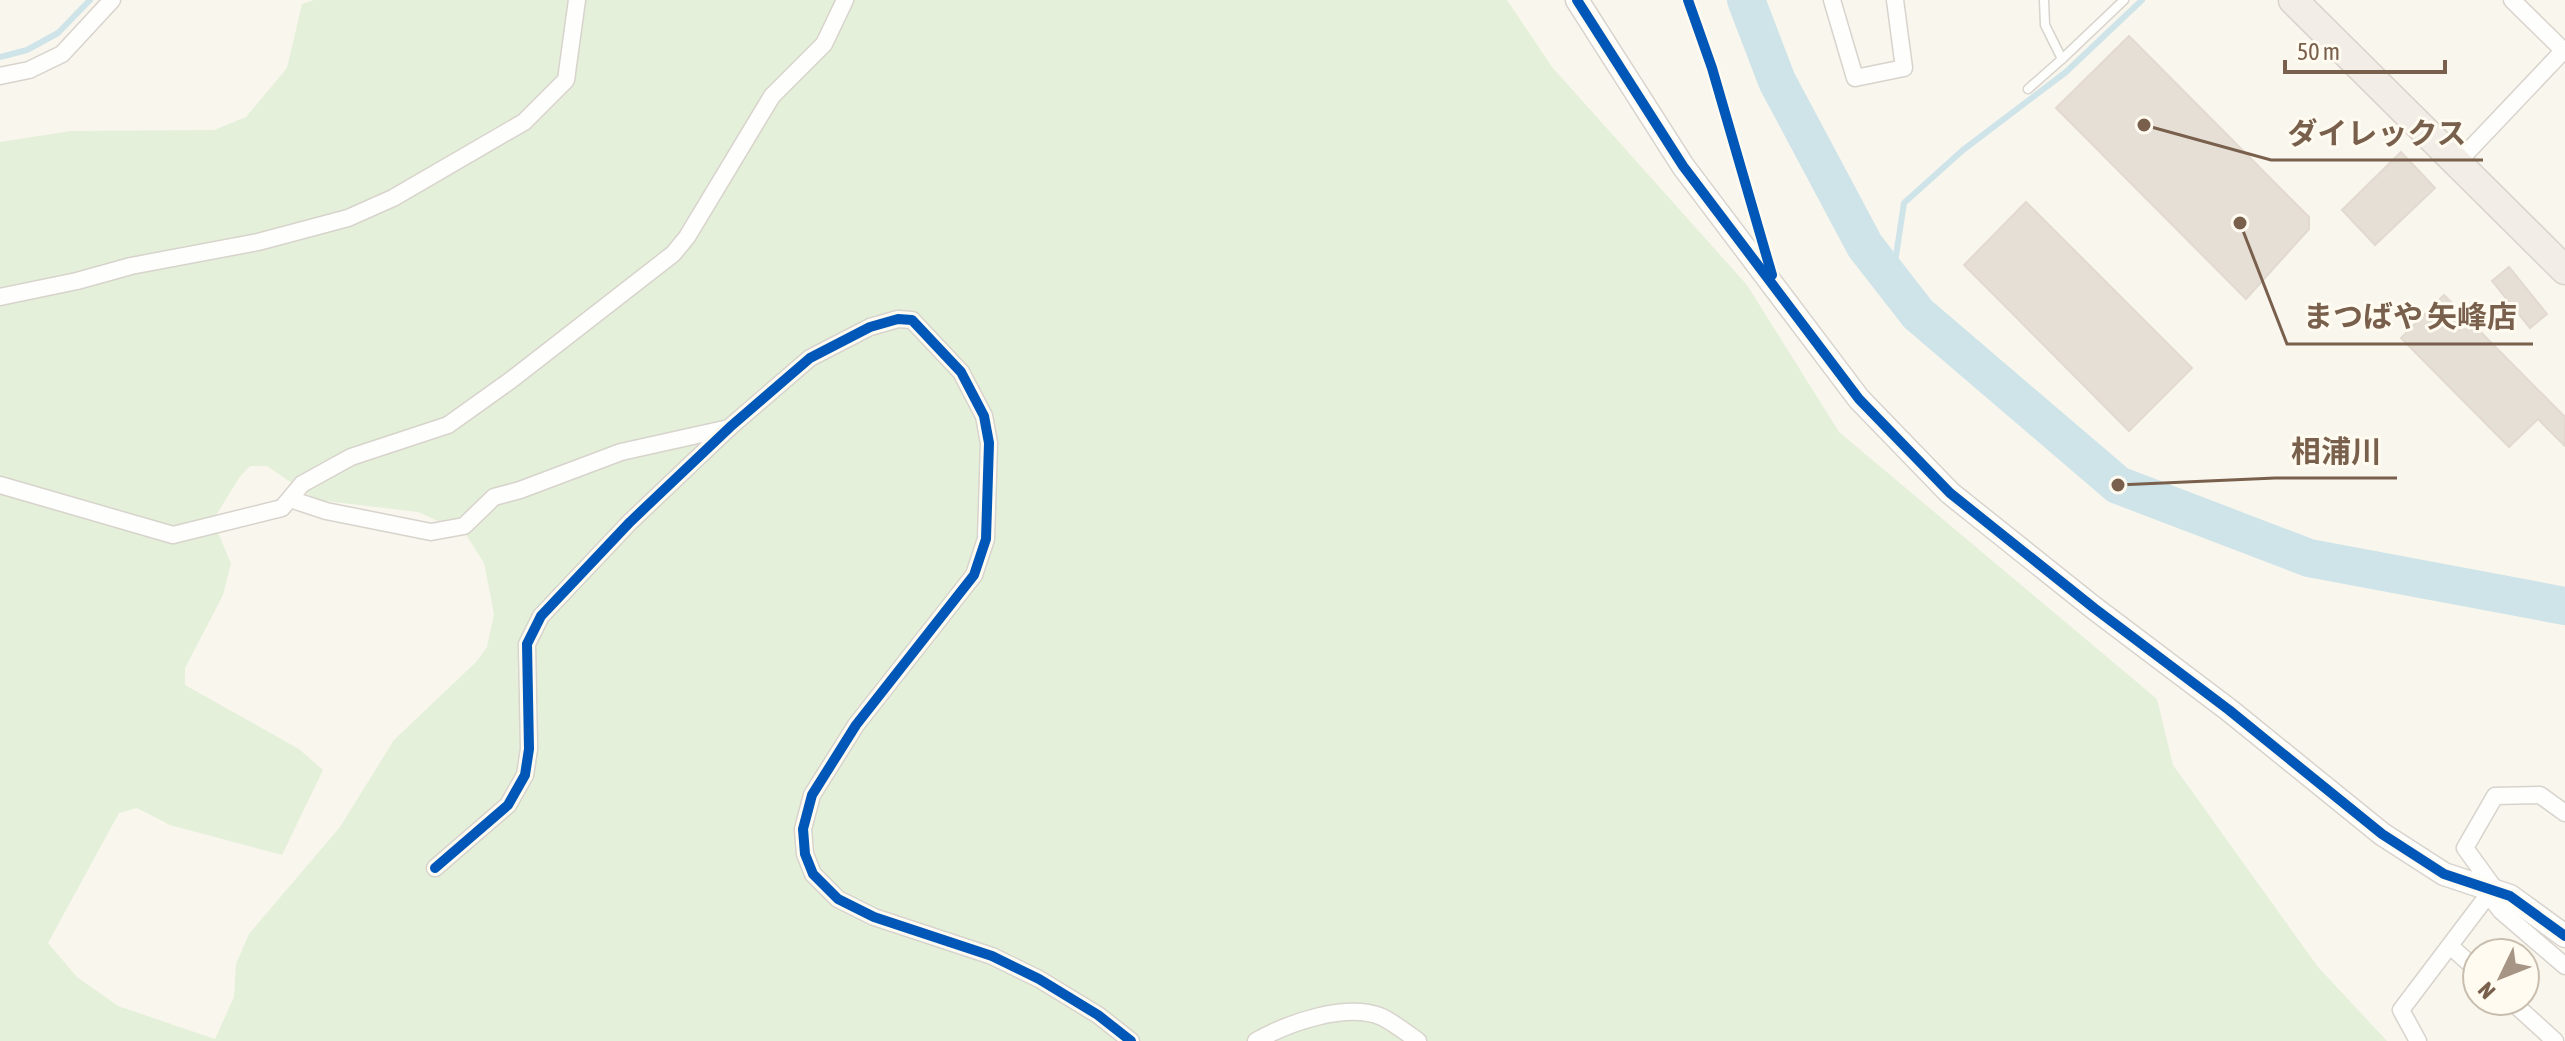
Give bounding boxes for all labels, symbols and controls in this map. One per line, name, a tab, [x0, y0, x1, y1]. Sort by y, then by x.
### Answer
scale bar	[2285, 24, 2445, 74]
text: 50 m	[2297, 38, 2340, 65]
callout: ダイレックス	[2271, 106, 2483, 160]
text: ダイレックス	[2287, 116, 2467, 150]
callout: まつばや 矢峰店	[2287, 290, 2533, 344]
text: まつばや 矢峰店	[2303, 299, 2517, 333]
callout: 相浦川	[2275, 424, 2397, 478]
text: 相浦川	[2291, 434, 2381, 468]
north arrow	[2461, 937, 2541, 1017]
text: N	[2472, 977, 2500, 1004]

